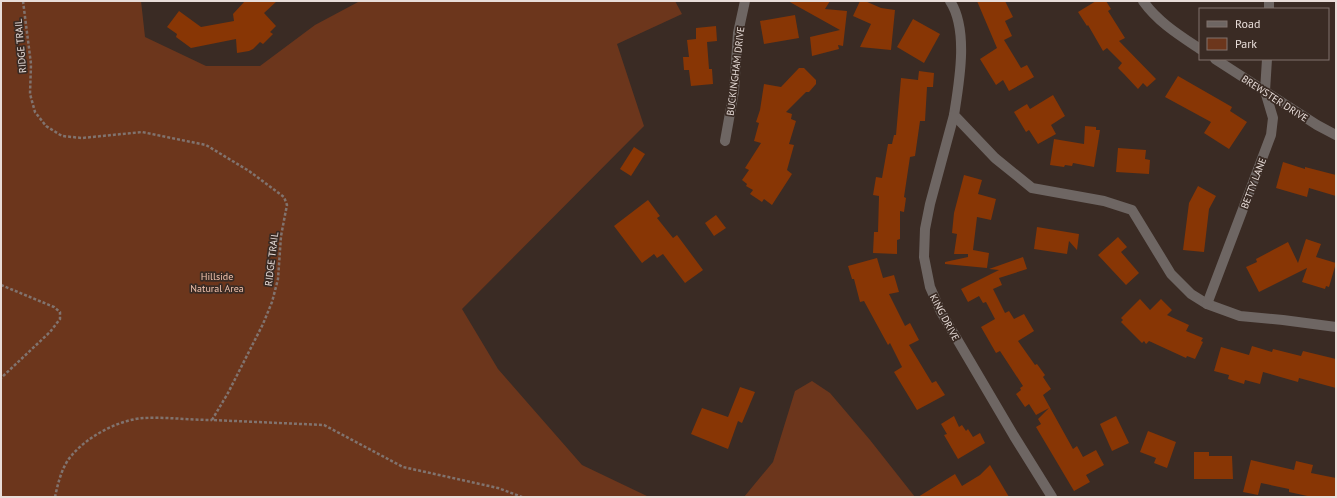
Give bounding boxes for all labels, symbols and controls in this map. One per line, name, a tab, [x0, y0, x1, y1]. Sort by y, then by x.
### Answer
legend	[1199, 8, 1329, 60]
text: Road	[1235, 16, 1260, 31]
street label: RIDGE TRAIL	[12, 18, 29, 74]
street label: BUCKINGHAM DRIVE	[724, 26, 747, 116]
text: Park	[1235, 36, 1257, 51]
street label: BREWSTER DRIVE	[1239, 72, 1310, 125]
street label: BETTY LANE	[1238, 156, 1269, 211]
street label: RIDGE TRAIL	[262, 231, 281, 287]
park label: Hillside Natural Area	[190, 270, 244, 295]
street label: KING DRIVE	[927, 292, 962, 343]

